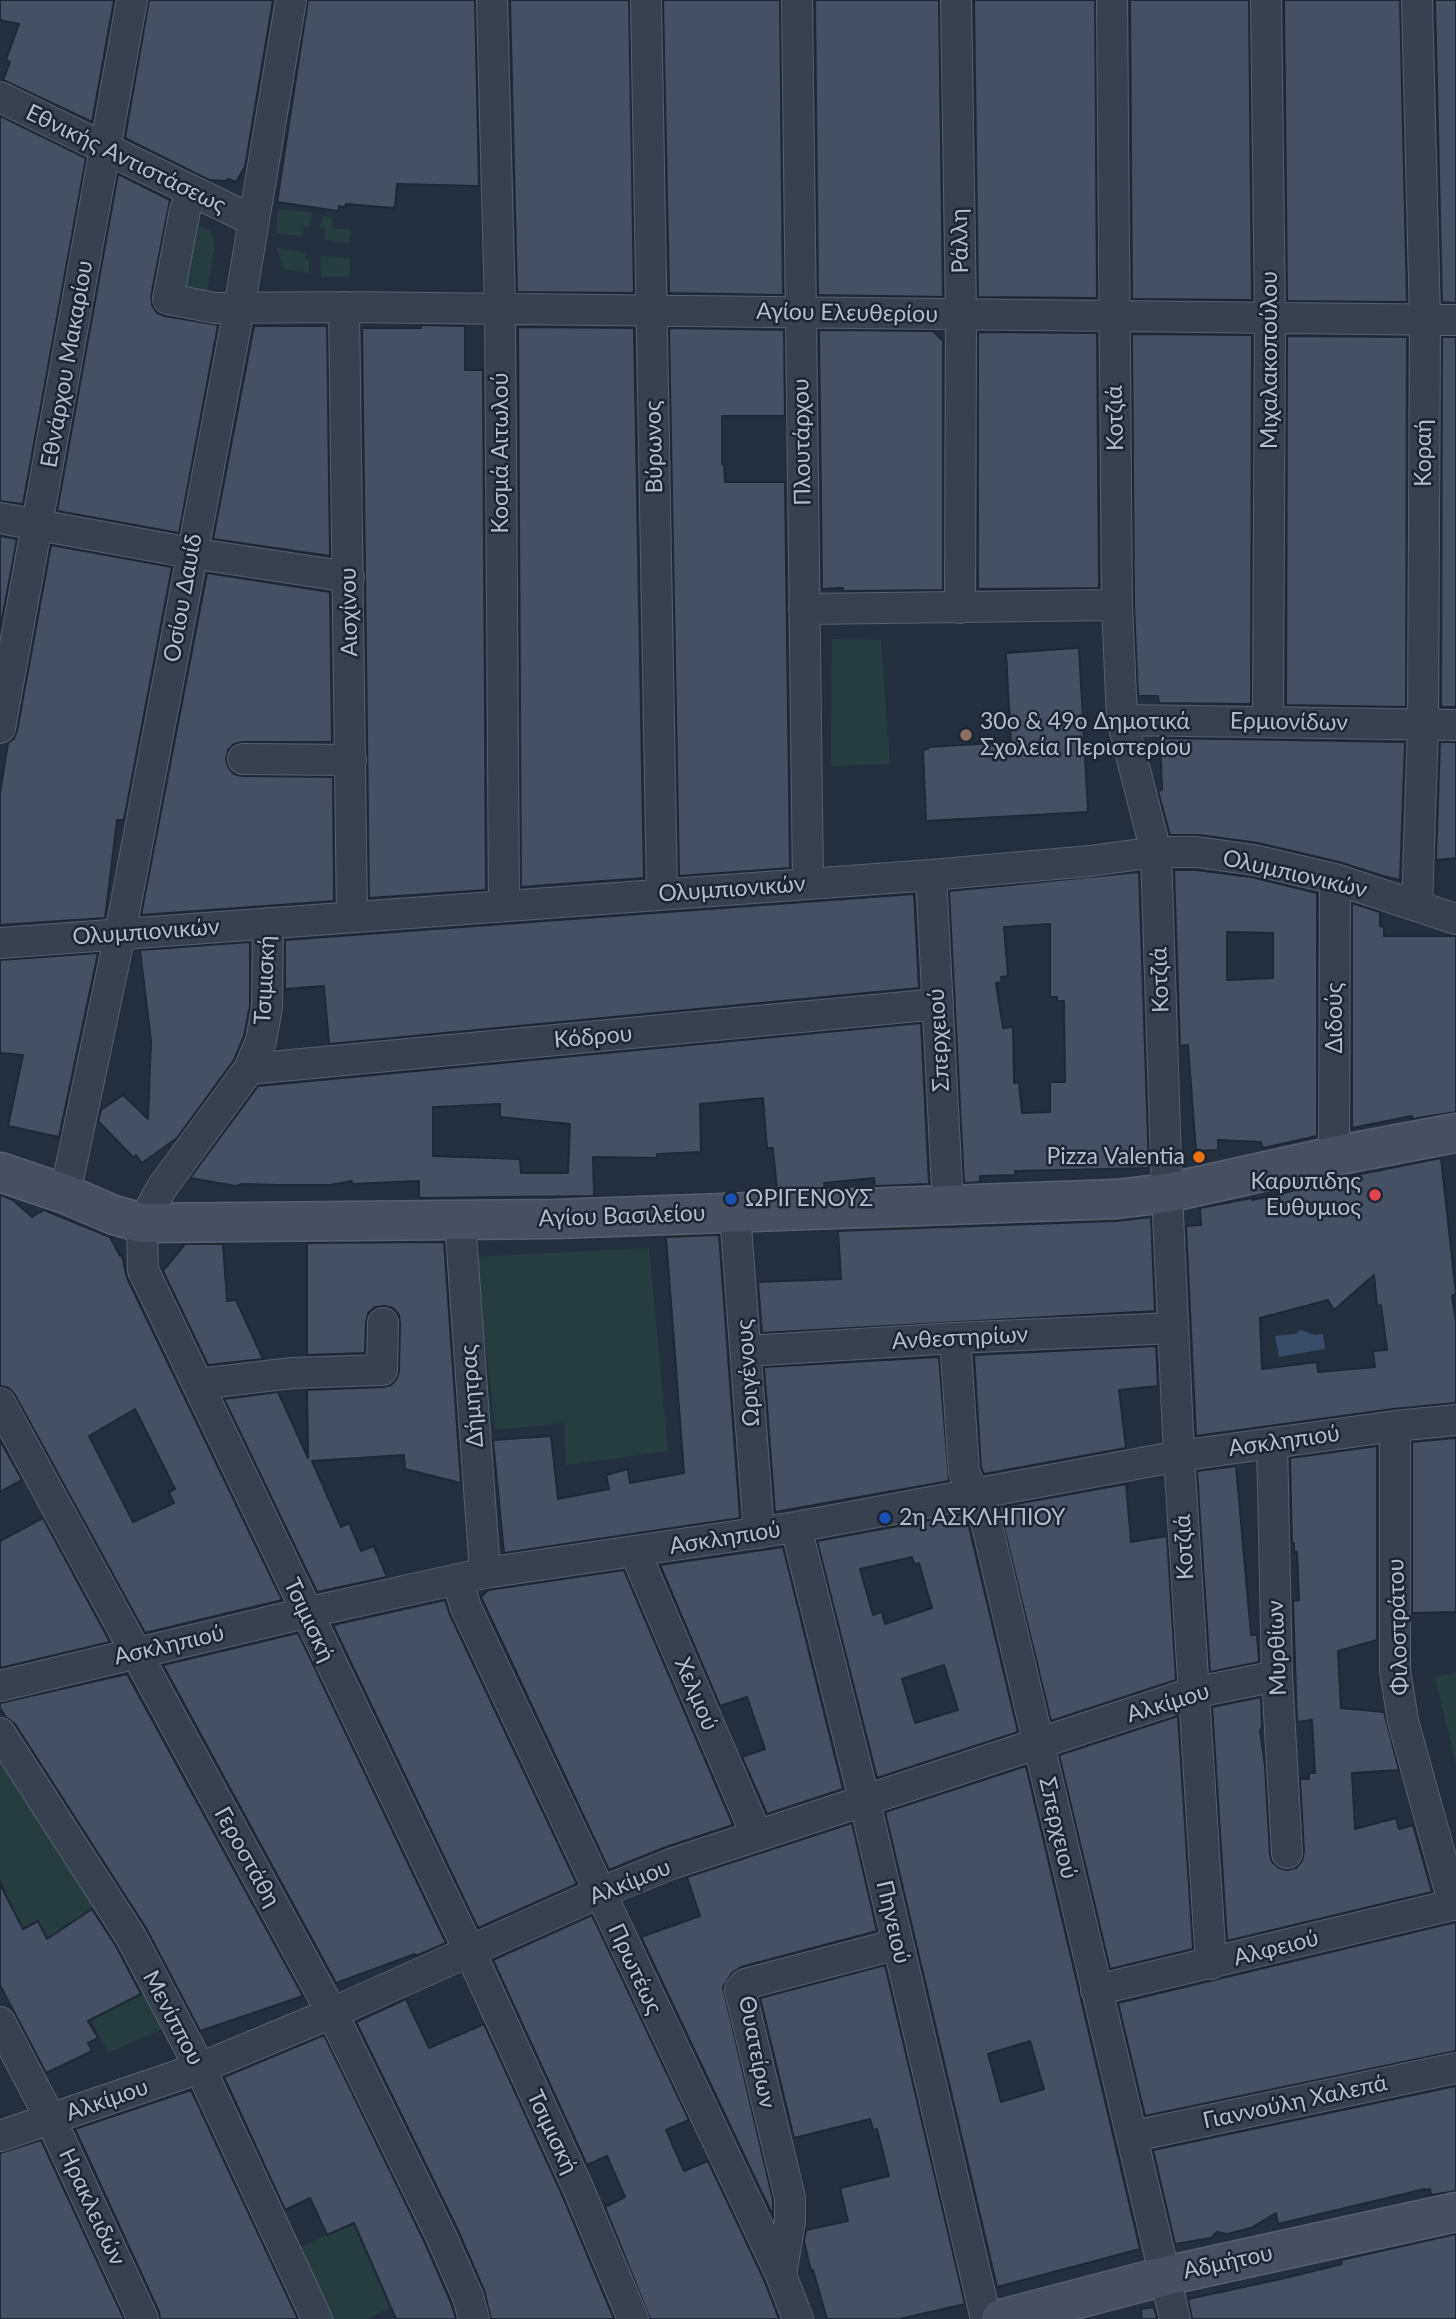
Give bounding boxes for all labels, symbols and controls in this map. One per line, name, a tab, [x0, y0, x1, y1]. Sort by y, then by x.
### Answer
street label: Εθνικής Αντιστάσεως	[21, 99, 231, 219]
street label: Ράλλη	[946, 208, 974, 274]
street label: Εθνάρχου Μακαρίου	[35, 258, 99, 470]
street label: Μιχαλακοπούλου	[1256, 271, 1284, 449]
street label: Αγίου Ελευθερίου	[756, 298, 938, 328]
street label: Κοσμά Αιτωλού	[487, 373, 515, 533]
street label: Πλουτάρχου	[787, 378, 817, 506]
street label: Κοτζιά	[1101, 385, 1129, 451]
street label: Βύρωνος	[639, 400, 669, 494]
street label: Κοραή	[1410, 419, 1438, 487]
street label: Οσίου Δαυίδ	[158, 532, 208, 664]
street label: Αισχίνου	[334, 567, 364, 657]
street label: Ερμιονίδων	[1230, 707, 1348, 737]
place label: 30ο & 49ο Δημοτικά Σχολεία Περιστερίου	[980, 708, 1191, 762]
marker: 30ο & 49ο Δημοτικά Σχολεία Περιστερίου	[958, 727, 974, 743]
street label: Ολυμπιονικών	[1220, 844, 1370, 904]
street label: Ολυμπιονικών	[658, 870, 806, 908]
street label: Ολυμπιονικών	[72, 913, 220, 951]
street label: Τσιμισκή	[249, 935, 281, 1025]
street label: Κοτζιά	[1145, 947, 1175, 1013]
street label: Διδούς	[1321, 983, 1349, 1053]
street label: Σπερχειού	[923, 988, 955, 1092]
street label: Κόδρου	[553, 1020, 633, 1054]
place label: Pizza Valentia	[1046, 1143, 1185, 1171]
marker: Pizza Valentia	[1191, 1149, 1207, 1165]
place label: Καρυπιδης Ευθυμιος	[1250, 1168, 1361, 1222]
place label: ΩΡΙΓΕΝΟΥΣ	[745, 1185, 873, 1213]
marker: Καρυπιδης Ευθυμιος	[1367, 1187, 1383, 1203]
marker: ΩΡΙΓΕΝΟΥΣ	[723, 1191, 739, 1207]
street label: Αγίου Βασιλείου	[538, 1199, 706, 1233]
street label: Ωριγένους	[730, 1318, 766, 1428]
street label: Ανθεστηρίων	[891, 1321, 1029, 1355]
street label: Δήμητρας	[455, 1344, 489, 1448]
street label: Ασκληπιού	[1226, 1420, 1342, 1462]
place label: 2η ΑΣΚΛΗΠΙΟΥ	[899, 1504, 1065, 1532]
marker: 2η ΑΣΚΛΗΠΙΟΥ	[877, 1510, 893, 1526]
street label: Κοτζιά	[1169, 1514, 1199, 1580]
street label: Ασκληπιού	[667, 1516, 783, 1560]
street label: Φιλοστράτου	[1382, 1558, 1414, 1696]
street label: Τσιμισκή	[278, 1574, 340, 1666]
street label: Μυρθίων	[1262, 1600, 1292, 1696]
street label: Ασκληπιού	[111, 1619, 227, 1671]
street label: Χελμού	[668, 1653, 724, 1735]
street label: Αλκίμου	[1123, 1677, 1213, 1729]
street label: Σπερχειού	[1033, 1774, 1083, 1882]
street label: Γεροστάθη	[208, 1802, 286, 1912]
street label: Αλκίμου	[585, 1853, 675, 1911]
street label: Πηνειού	[870, 1878, 916, 1966]
street label: Πρωτέως	[602, 1919, 668, 2019]
street label: Αλφειού	[1231, 1924, 1321, 1972]
street label: Μενίππου	[137, 1966, 209, 2070]
street label: Θυατείρων	[733, 1994, 781, 2110]
street label: Γιαννούλη Χαλεπά	[1200, 2069, 1390, 2135]
street label: Αλκίμου	[62, 2073, 152, 2127]
street label: Τσιμισκή	[521, 2086, 583, 2178]
street label: Ηρακλειδών	[53, 2144, 131, 2270]
street label: Αδμήτου	[1181, 2239, 1275, 2285]

